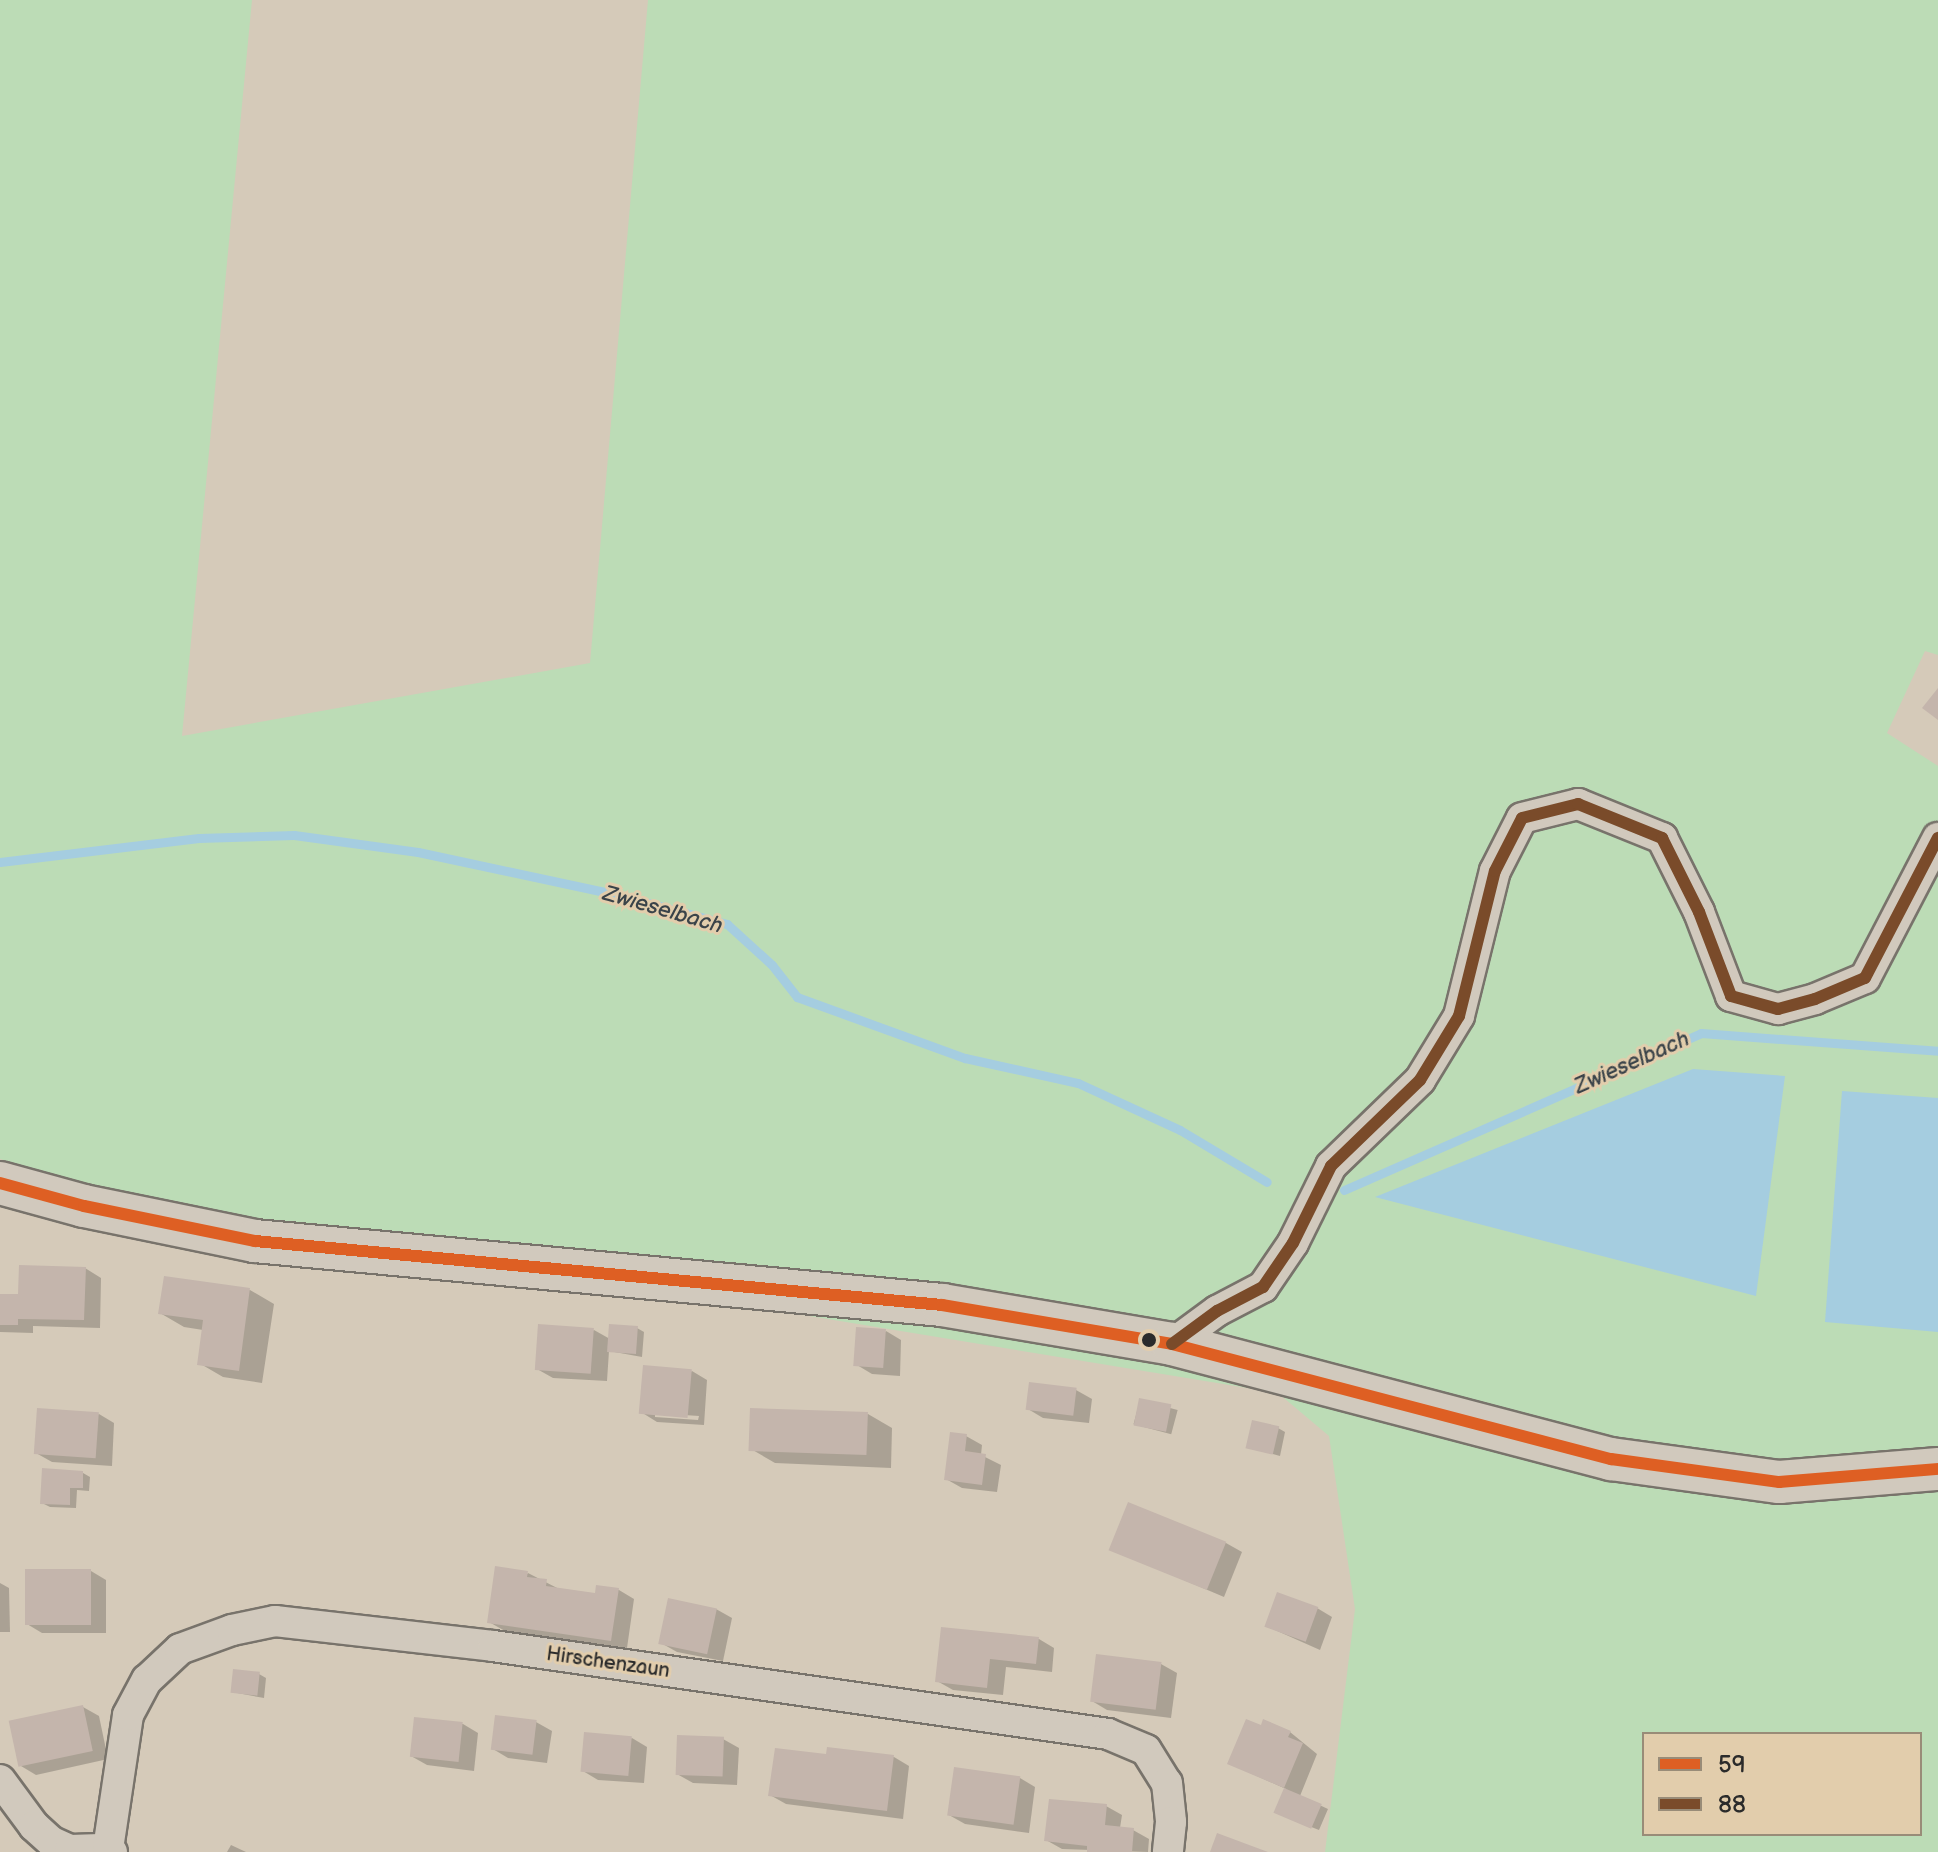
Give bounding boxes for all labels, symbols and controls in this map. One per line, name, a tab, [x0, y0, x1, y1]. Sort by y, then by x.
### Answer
water label: Zwieselbach	[600, 880, 726, 940]
water label: Zwieselbach	[1570, 1026, 1694, 1100]
unlabelled marker	[1141, 1332, 1157, 1348]
street label: Hirschenzaun	[545, 1642, 671, 1684]
legend	[1642, 1732, 1922, 1836]
text: 59	[1718, 1750, 1746, 1779]
text: 88	[1718, 1790, 1746, 1819]

